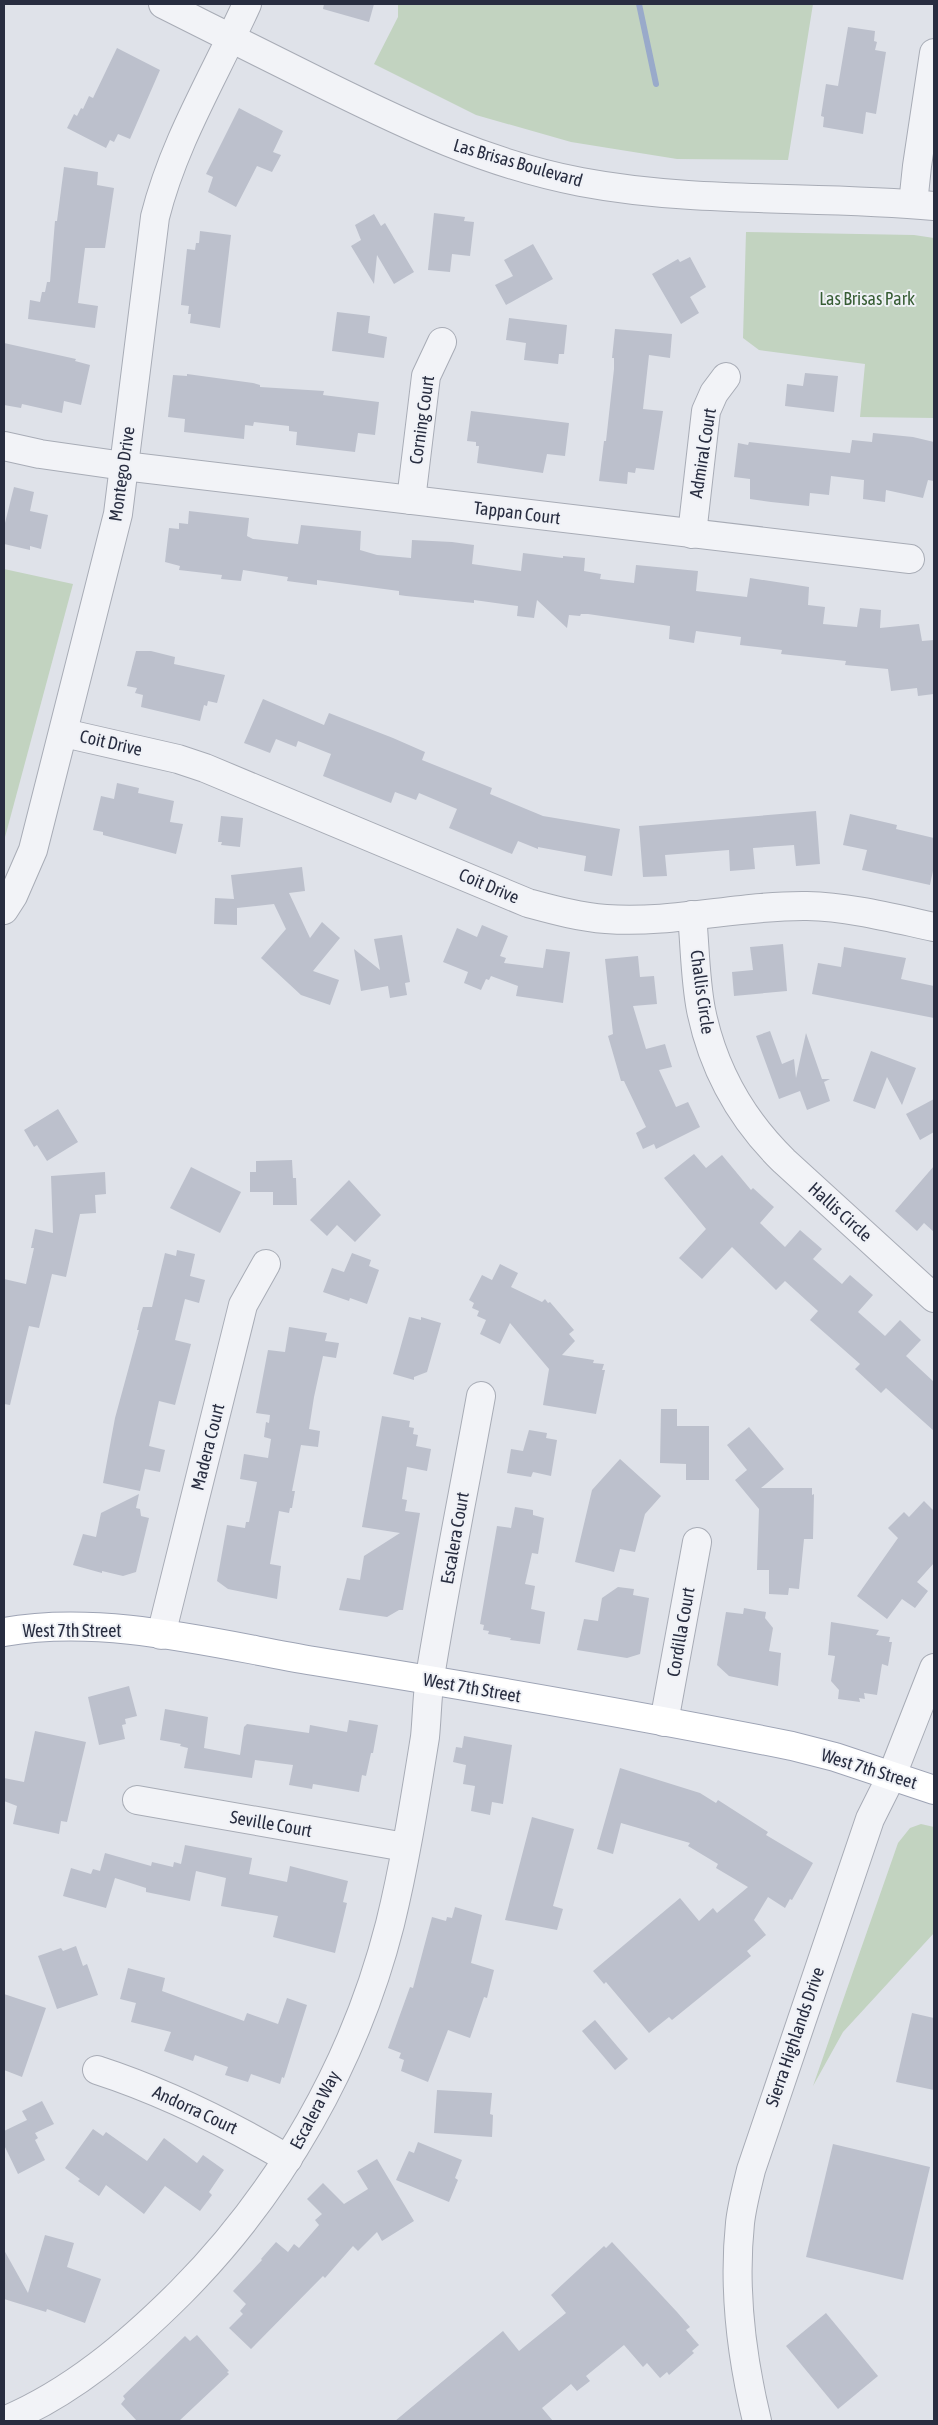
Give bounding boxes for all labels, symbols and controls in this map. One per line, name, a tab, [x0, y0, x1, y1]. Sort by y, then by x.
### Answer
street label: Las Brisas Boulevard	[451, 134, 585, 191]
park label: Las Brisas Park	[819, 288, 915, 309]
street label: Corning Court	[405, 374, 438, 466]
street label: Admiral Court	[685, 407, 720, 499]
street label: Montego Drive	[104, 425, 139, 523]
street label: Tappan Court	[472, 497, 562, 528]
street label: Coit Drive	[78, 725, 144, 760]
street label: Coit Drive	[456, 864, 522, 908]
street label: Challis Circle	[686, 949, 719, 1035]
street label: Hallis Circle	[804, 1178, 876, 1246]
street label: Madera Court	[187, 1401, 228, 1492]
street label: Escalera Court	[436, 1490, 473, 1586]
street label: Cordilla Court	[662, 1586, 699, 1678]
street label: West 7th Street	[22, 1620, 122, 1641]
street label: West 7th Street	[422, 1669, 523, 1706]
street label: West 7th Street	[819, 1744, 920, 1793]
street label: Seville Court	[229, 1806, 314, 1841]
street label: Sierra Highlands Drive	[761, 1964, 828, 2109]
street label: Escalera Way	[285, 2067, 344, 2153]
street label: Andorra Court	[149, 2081, 241, 2138]

